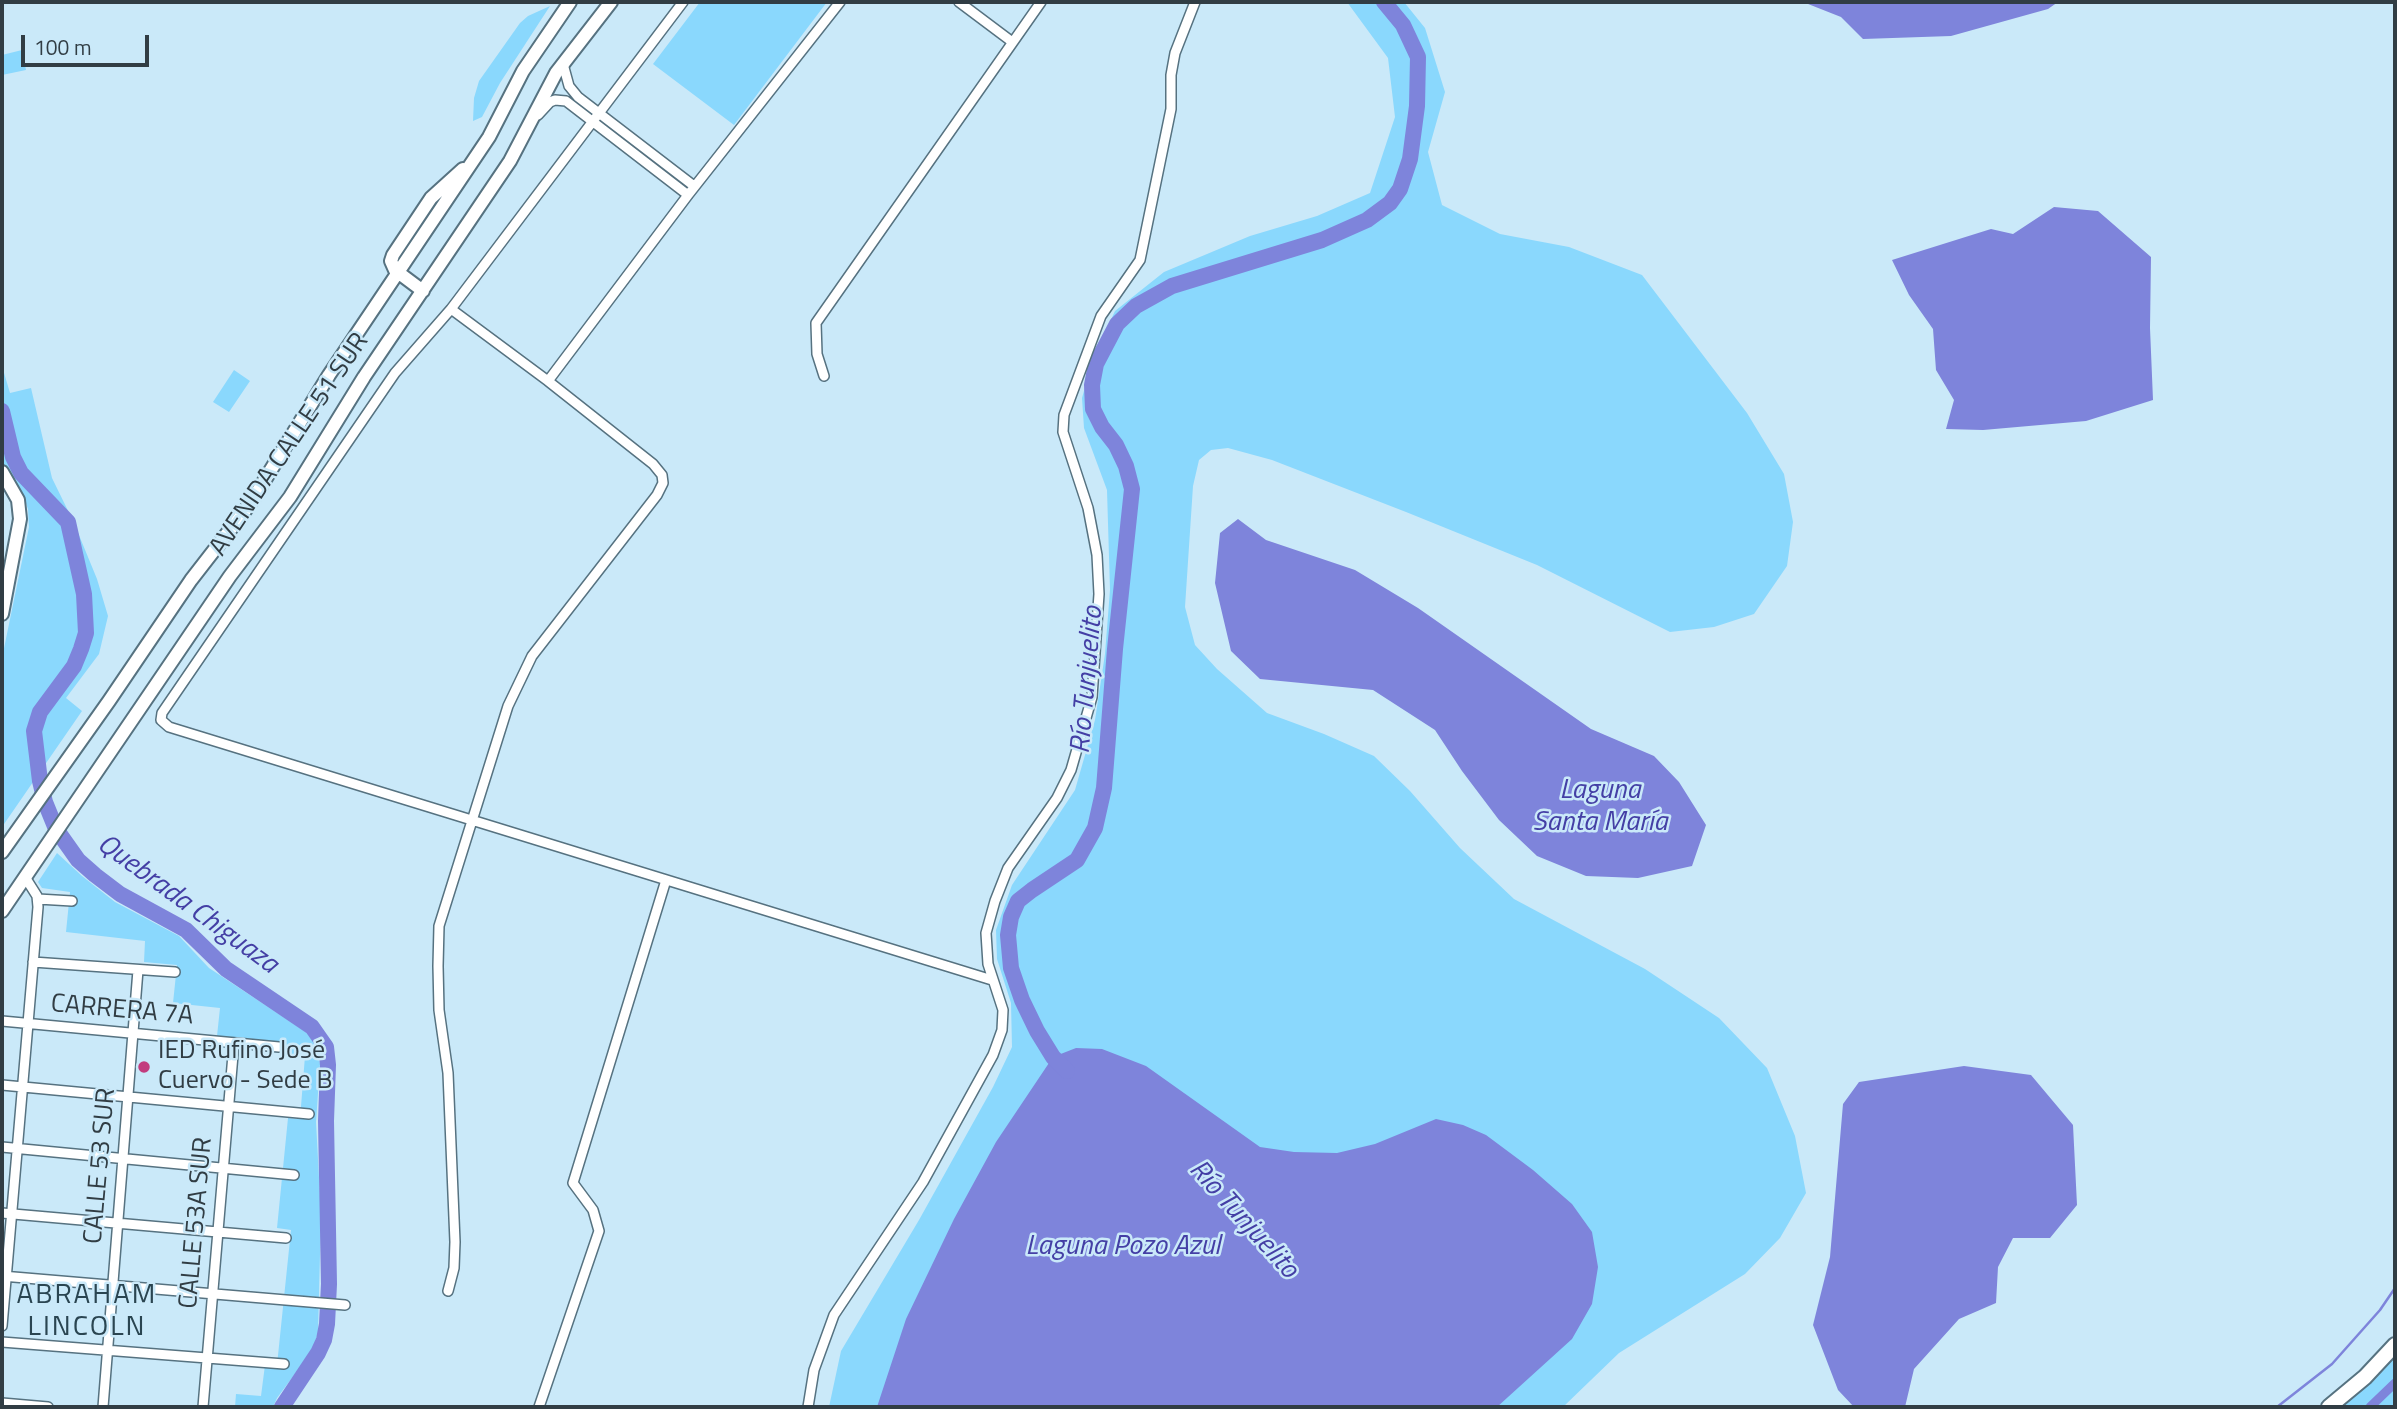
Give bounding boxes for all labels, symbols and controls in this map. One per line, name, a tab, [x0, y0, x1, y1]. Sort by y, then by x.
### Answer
scale bar	[24, 21, 152, 65]
text: 100 m	[34, 31, 91, 63]
street label: AVENIDA CALLE 51 SUR	[204, 328, 376, 562]
water label: Río Tunjuelito	[1065, 605, 1111, 755]
water label: Laguna Santa María	[1532, 774, 1668, 840]
water label: Quebrada Chiguaza	[90, 828, 284, 982]
street label: CARRERA 7A	[49, 989, 195, 1033]
place label: IED Rufino José Cuervo - Sede B	[158, 1036, 332, 1098]
marker: IED Rufino José Cuervo - Sede B	[136, 1059, 152, 1075]
street label: CALLE 53 SUR	[79, 1087, 123, 1245]
street label: CALLE 53A SUR	[174, 1136, 220, 1310]
water label: Río Tunjuelito	[1181, 1154, 1305, 1286]
water label: Laguna Pozo Azul	[1026, 1230, 1220, 1264]
district label: ABRAHAM LINCOLN	[17, 1279, 157, 1345]

